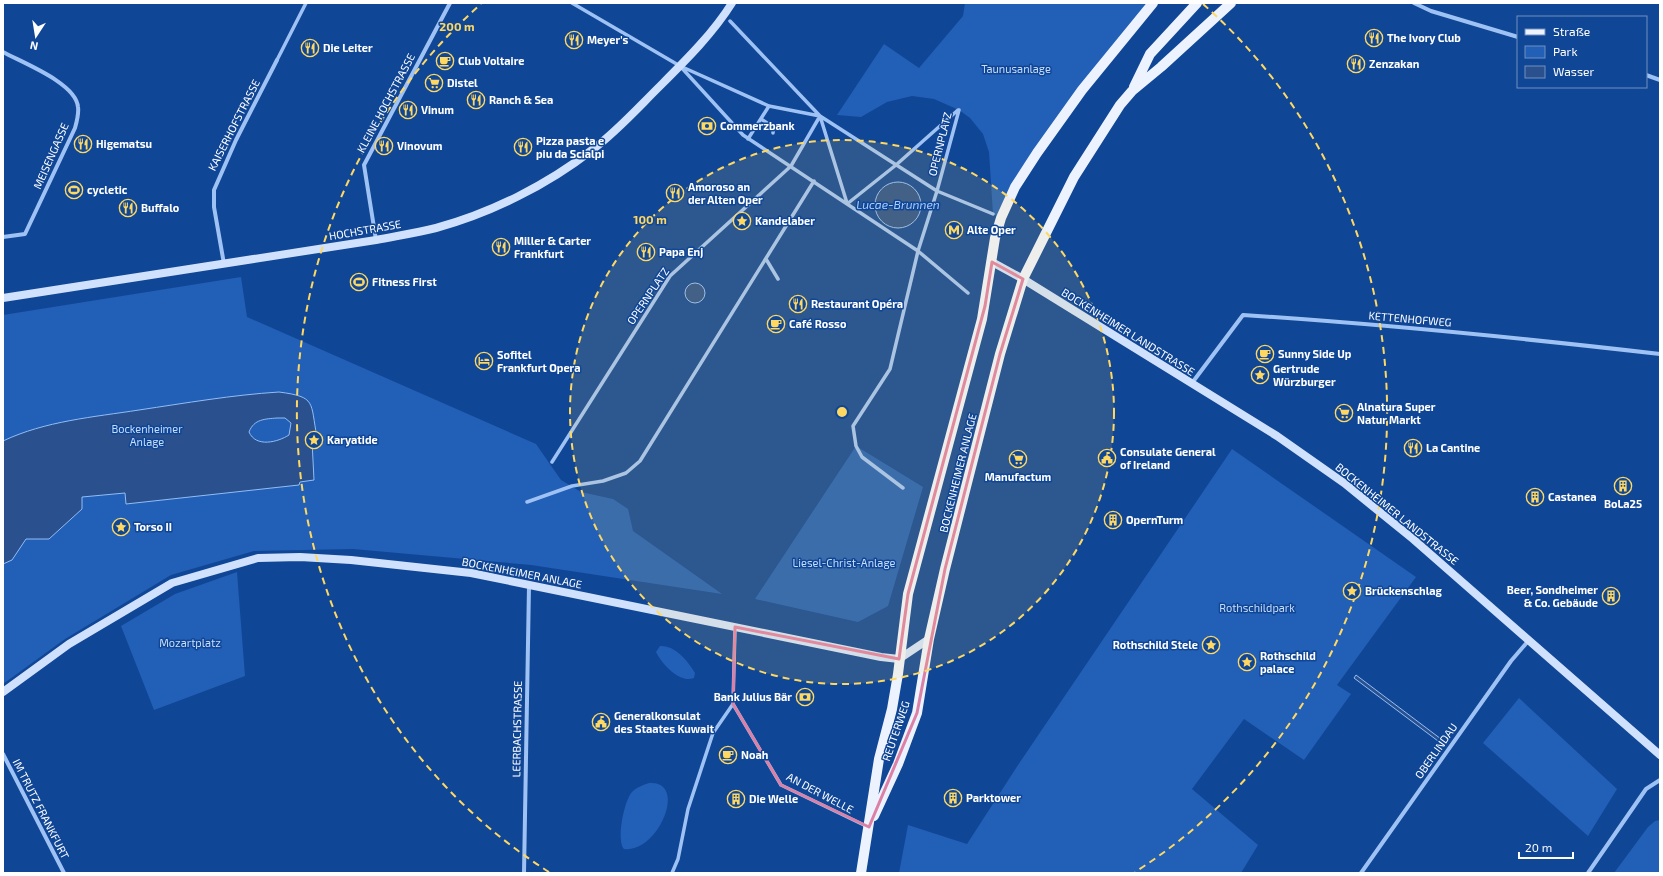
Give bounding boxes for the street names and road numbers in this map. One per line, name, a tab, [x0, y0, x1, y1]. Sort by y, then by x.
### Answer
street label: KLEINE HOCHSTRASSE	[354, 51, 417, 155]
street label: KAISERHOFSTRASSE	[205, 77, 262, 173]
street label: OPERNPLATZ	[925, 111, 954, 177]
street label: MEISENGASSE	[30, 121, 71, 191]
street label: HOCHSTRASSE	[328, 217, 402, 242]
street label: OPERNPLATZ	[624, 265, 671, 327]
street label: BOCKENHEIMER LANDSTRASSE	[1059, 285, 1197, 378]
street label: KETTENHOFWEG	[1368, 308, 1452, 329]
street label: BOCKENHEIMER ANLAGE	[936, 412, 979, 534]
street label: BOCKENHEIMER LANDSTRASSE	[1333, 460, 1461, 567]
street label: BOCKENHEIMER ANLAGE	[461, 554, 583, 591]
street label: LEERBACHSTRASSE	[509, 681, 524, 777]
street label: REUTERWEG	[879, 699, 912, 763]
street label: OBERLINDAU	[1412, 720, 1460, 781]
street label: IM TRUTZ FRANKFURT	[11, 757, 73, 861]
street label: AN DER WELLE	[785, 770, 856, 816]

